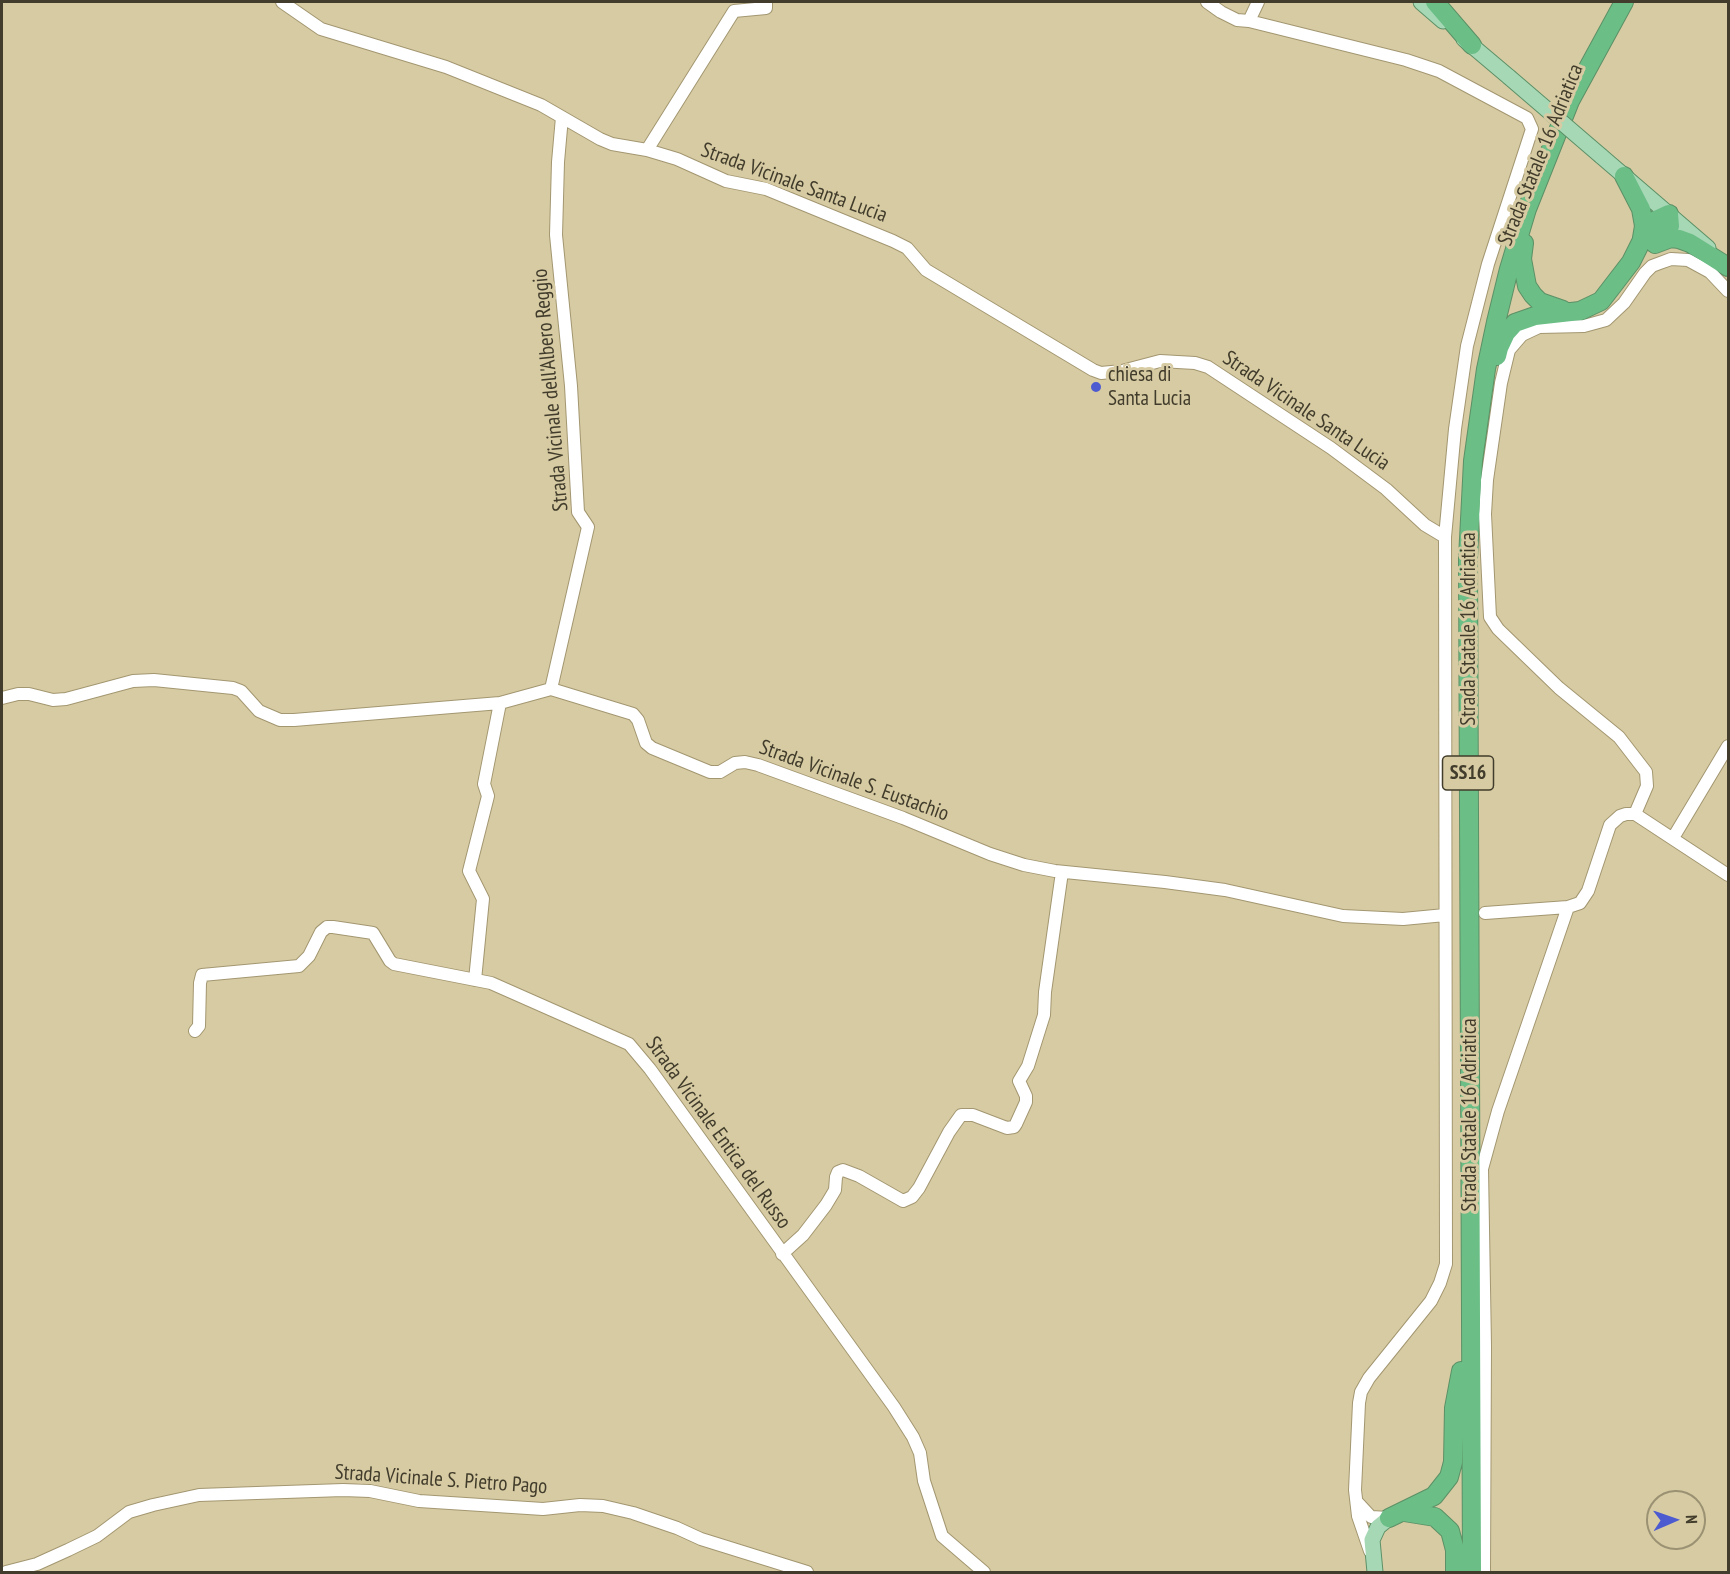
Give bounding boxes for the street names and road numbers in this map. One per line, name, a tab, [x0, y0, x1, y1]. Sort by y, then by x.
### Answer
street label: Strada Statale 16 Adriatica	[1493, 61, 1589, 249]
street label: Strada Vicinale Santa Lucia	[698, 138, 890, 228]
street label: Strada Vicinale dell'Albero Reggio	[528, 268, 574, 512]
street label: Strada Vicinale Santa Lucia	[1218, 346, 1394, 476]
street label: Strada Statale 16 Adriatica	[1456, 532, 1482, 726]
street label: Strada Vicinale S. Eustachio	[756, 735, 952, 827]
road number: SS16	[1442, 756, 1494, 790]
street label: Strada Statale 16 Adriatica	[1457, 1018, 1483, 1212]
street label: Strada Vicinale Entica del Russo	[640, 1032, 796, 1234]
street label: Strada Vicinale S. Pietro Pago	[334, 1460, 548, 1500]

